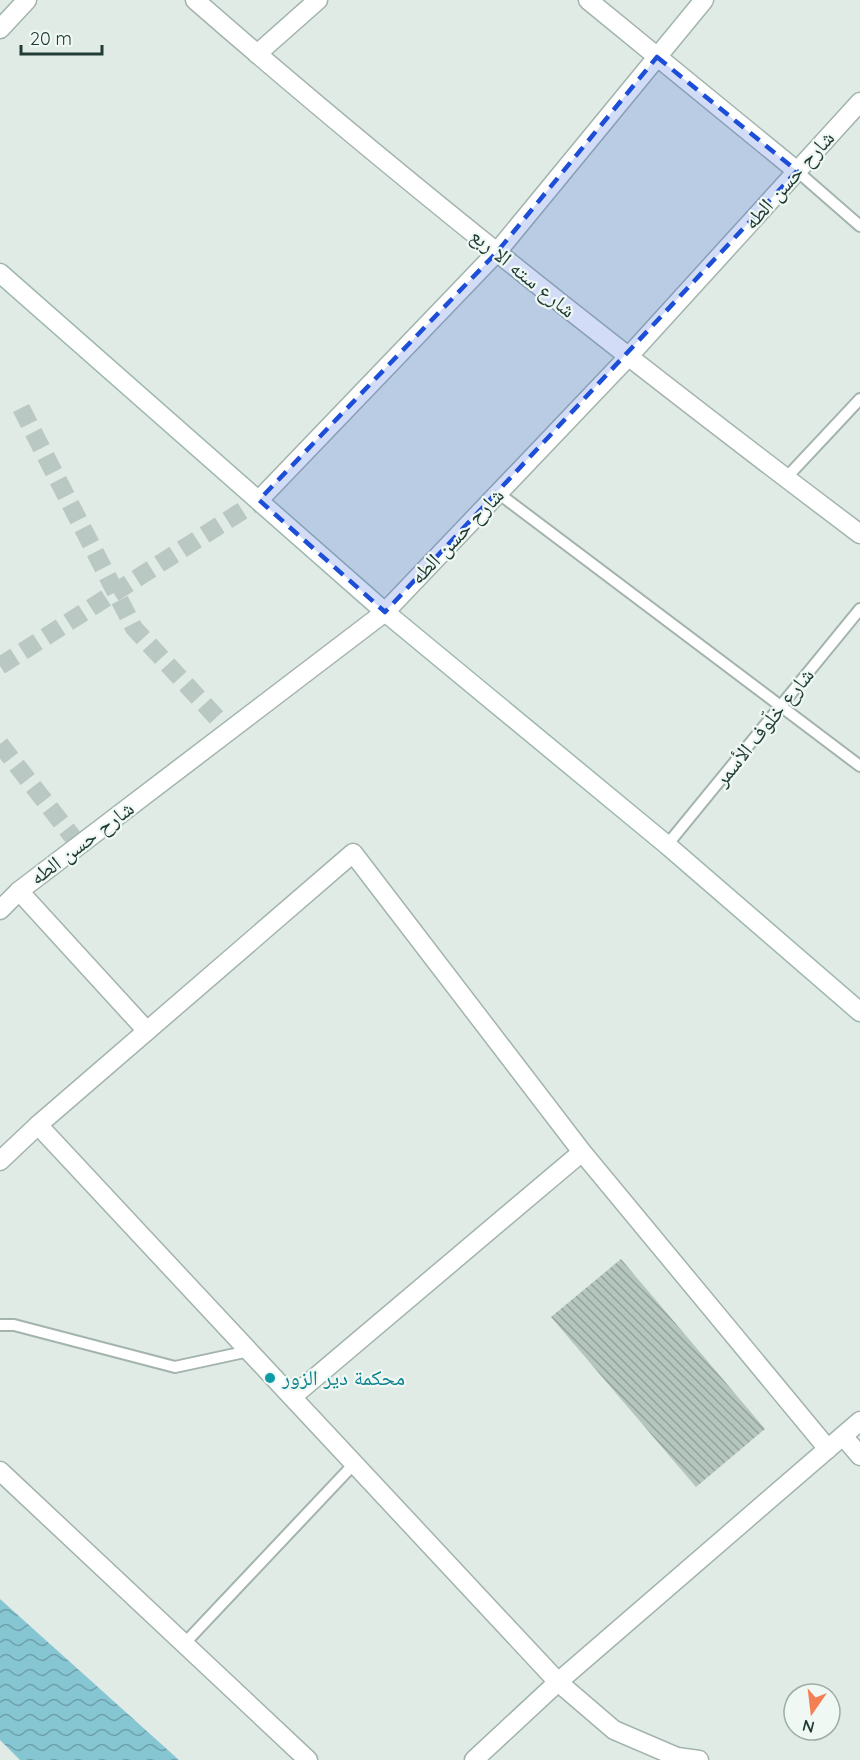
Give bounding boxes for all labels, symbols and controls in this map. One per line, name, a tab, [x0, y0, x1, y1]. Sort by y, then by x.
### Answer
scale bar	[21, 18, 102, 56]
text: 20 m	[30, 27, 72, 50]
street label: شارح حسن الطه	[737, 125, 840, 235]
street label: شارع سته الا ربع	[465, 222, 581, 323]
street label: شارح حسن الطه	[404, 482, 509, 590]
street label: شارع خلّوف الأسمر	[707, 662, 820, 792]
street label: شارح حسن الطه	[24, 795, 139, 891]
place label: محكمة دير الزور	[281, 1364, 405, 1390]
marker: محكمة دير الزور	[263, 1371, 277, 1385]
north arrow	[782, 1682, 842, 1742]
text: N	[800, 1715, 816, 1738]

